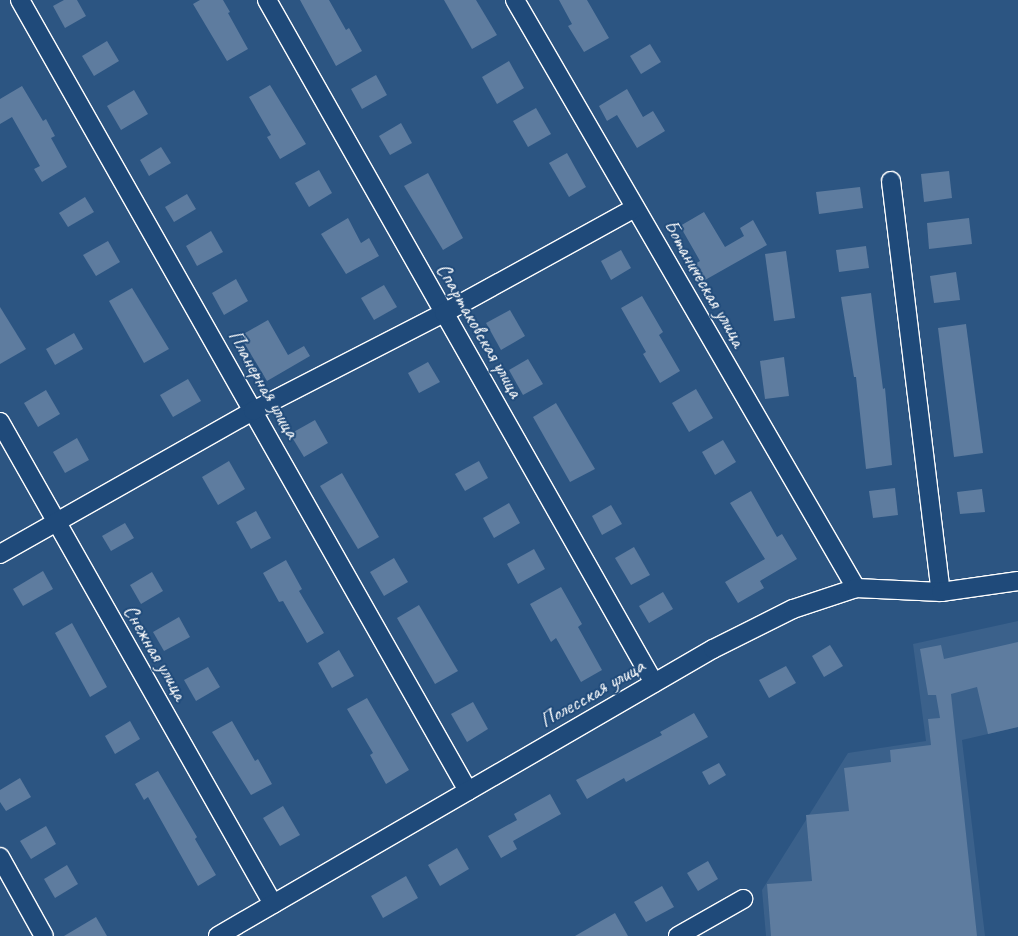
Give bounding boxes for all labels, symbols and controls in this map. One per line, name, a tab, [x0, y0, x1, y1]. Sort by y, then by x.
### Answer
street label: Ботаническая улица	[658, 215, 752, 351]
street label: Спартаковская улица	[431, 257, 529, 403]
street label: Планерная улица	[222, 325, 306, 443]
street label: Снежная улица	[119, 600, 193, 704]
street label: Полесская улица	[534, 652, 650, 734]

